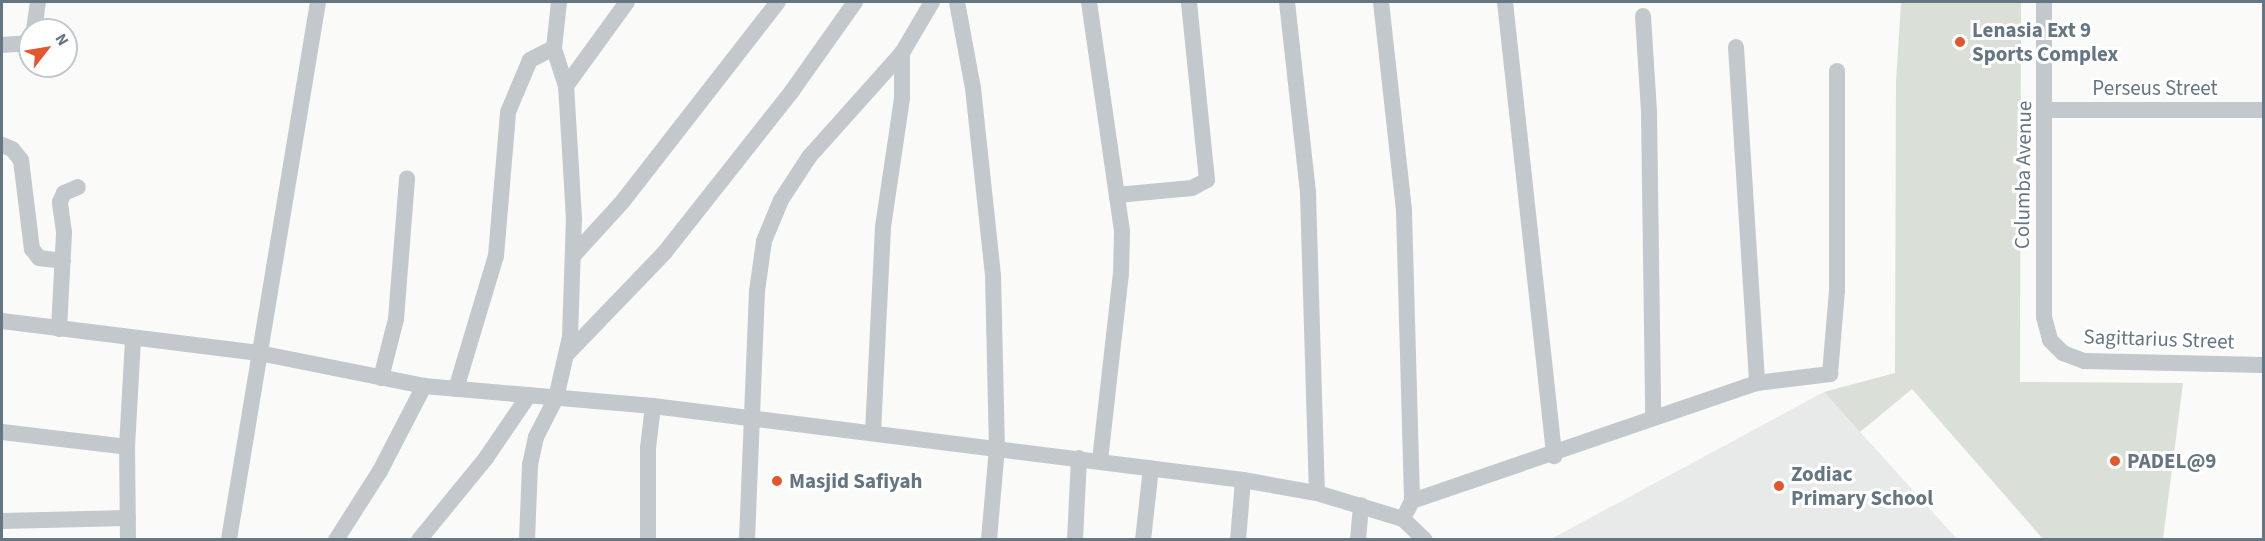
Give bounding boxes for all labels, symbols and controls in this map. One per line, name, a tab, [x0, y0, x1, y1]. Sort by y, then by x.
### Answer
place label: Lenasia Ext 9 Sports Complex	[1972, 17, 2118, 67]
north arrow	[18, 18, 78, 78]
text: N	[50, 30, 74, 50]
marker: Lenasia Ext 9 Sports Complex	[1953, 35, 1967, 49]
street label: Perseus Street	[2092, 75, 2218, 101]
street label: Columba Avenue	[2009, 101, 2037, 249]
street label: Sagittarius Street	[2083, 324, 2235, 354]
place label: PADEL@9	[2127, 448, 2216, 474]
marker: PADEL@9	[2108, 454, 2122, 468]
place label: Zodiac Primary School	[1791, 461, 1933, 511]
place label: Masjid Safiyah	[789, 468, 923, 494]
marker: Masjid Safiyah	[770, 474, 784, 488]
marker: Zodiac Primary School	[1772, 479, 1786, 493]

